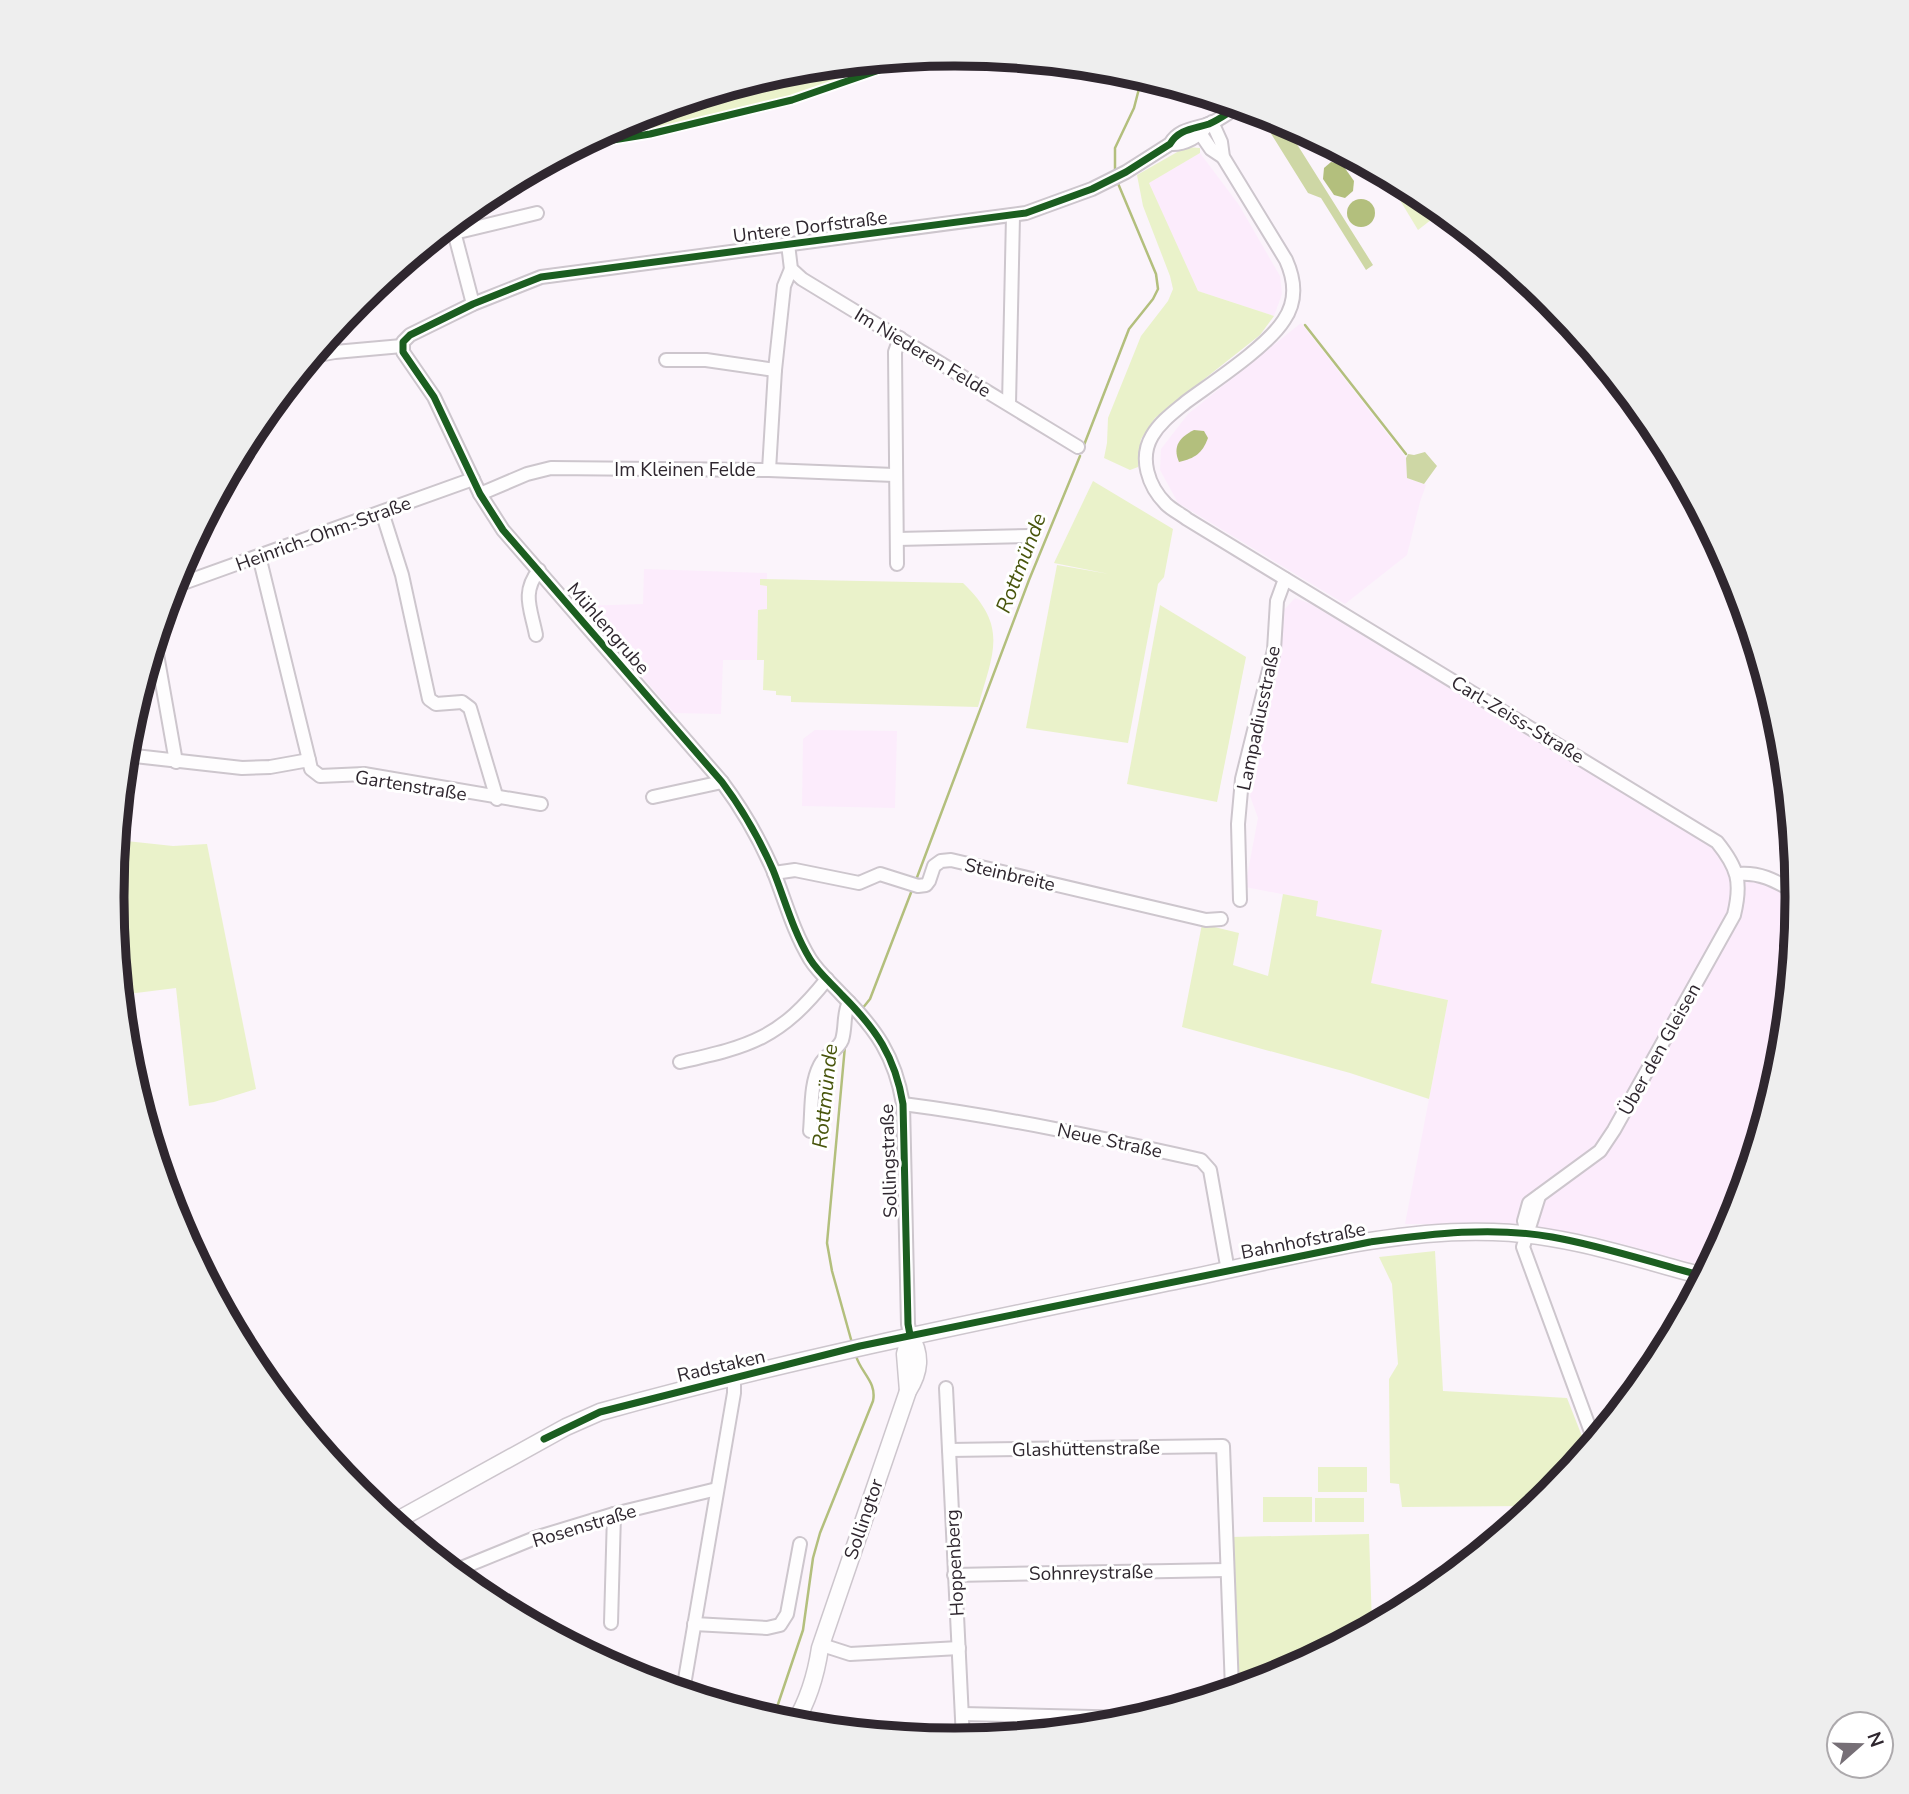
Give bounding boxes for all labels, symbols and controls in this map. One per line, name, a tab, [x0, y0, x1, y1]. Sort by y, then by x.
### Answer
street label: Untere Dorfstraße	[731, 205, 889, 249]
street label: Im Niederen Felde	[849, 302, 996, 404]
street label: Im Kleinen Felde	[614, 457, 756, 483]
street label: Heinrich-Ohm-Straße	[232, 490, 415, 578]
water label: Rottmünde	[989, 509, 1053, 617]
street label: Mühlengrube	[561, 577, 655, 680]
street label: Lampadiusstraße	[1231, 643, 1287, 793]
street label: Carl-Zeiss-Straße	[1446, 670, 1589, 770]
street label: Gartenstraße	[353, 764, 469, 808]
street label: Steinbreite	[962, 852, 1058, 898]
street label: Über den Gleisen	[1613, 979, 1707, 1120]
water label: Rottmünde	[806, 1042, 844, 1150]
street label: Sollingstraße	[874, 1103, 904, 1218]
street label: Neue Straße	[1055, 1117, 1165, 1165]
street label: Bahnhofstraße	[1239, 1216, 1368, 1266]
street label: Radstaken	[675, 1343, 768, 1389]
street label: Glashüttenstraße	[1012, 1435, 1160, 1463]
street label: Sollingtor	[838, 1475, 890, 1563]
street label: Rosenstraße	[529, 1498, 639, 1554]
street label: Hoppenberg	[939, 1509, 971, 1617]
street label: Sohnreystraße	[1029, 1559, 1153, 1587]
north arrow	[1825, 1710, 1895, 1780]
text: N	[1860, 1728, 1890, 1751]

